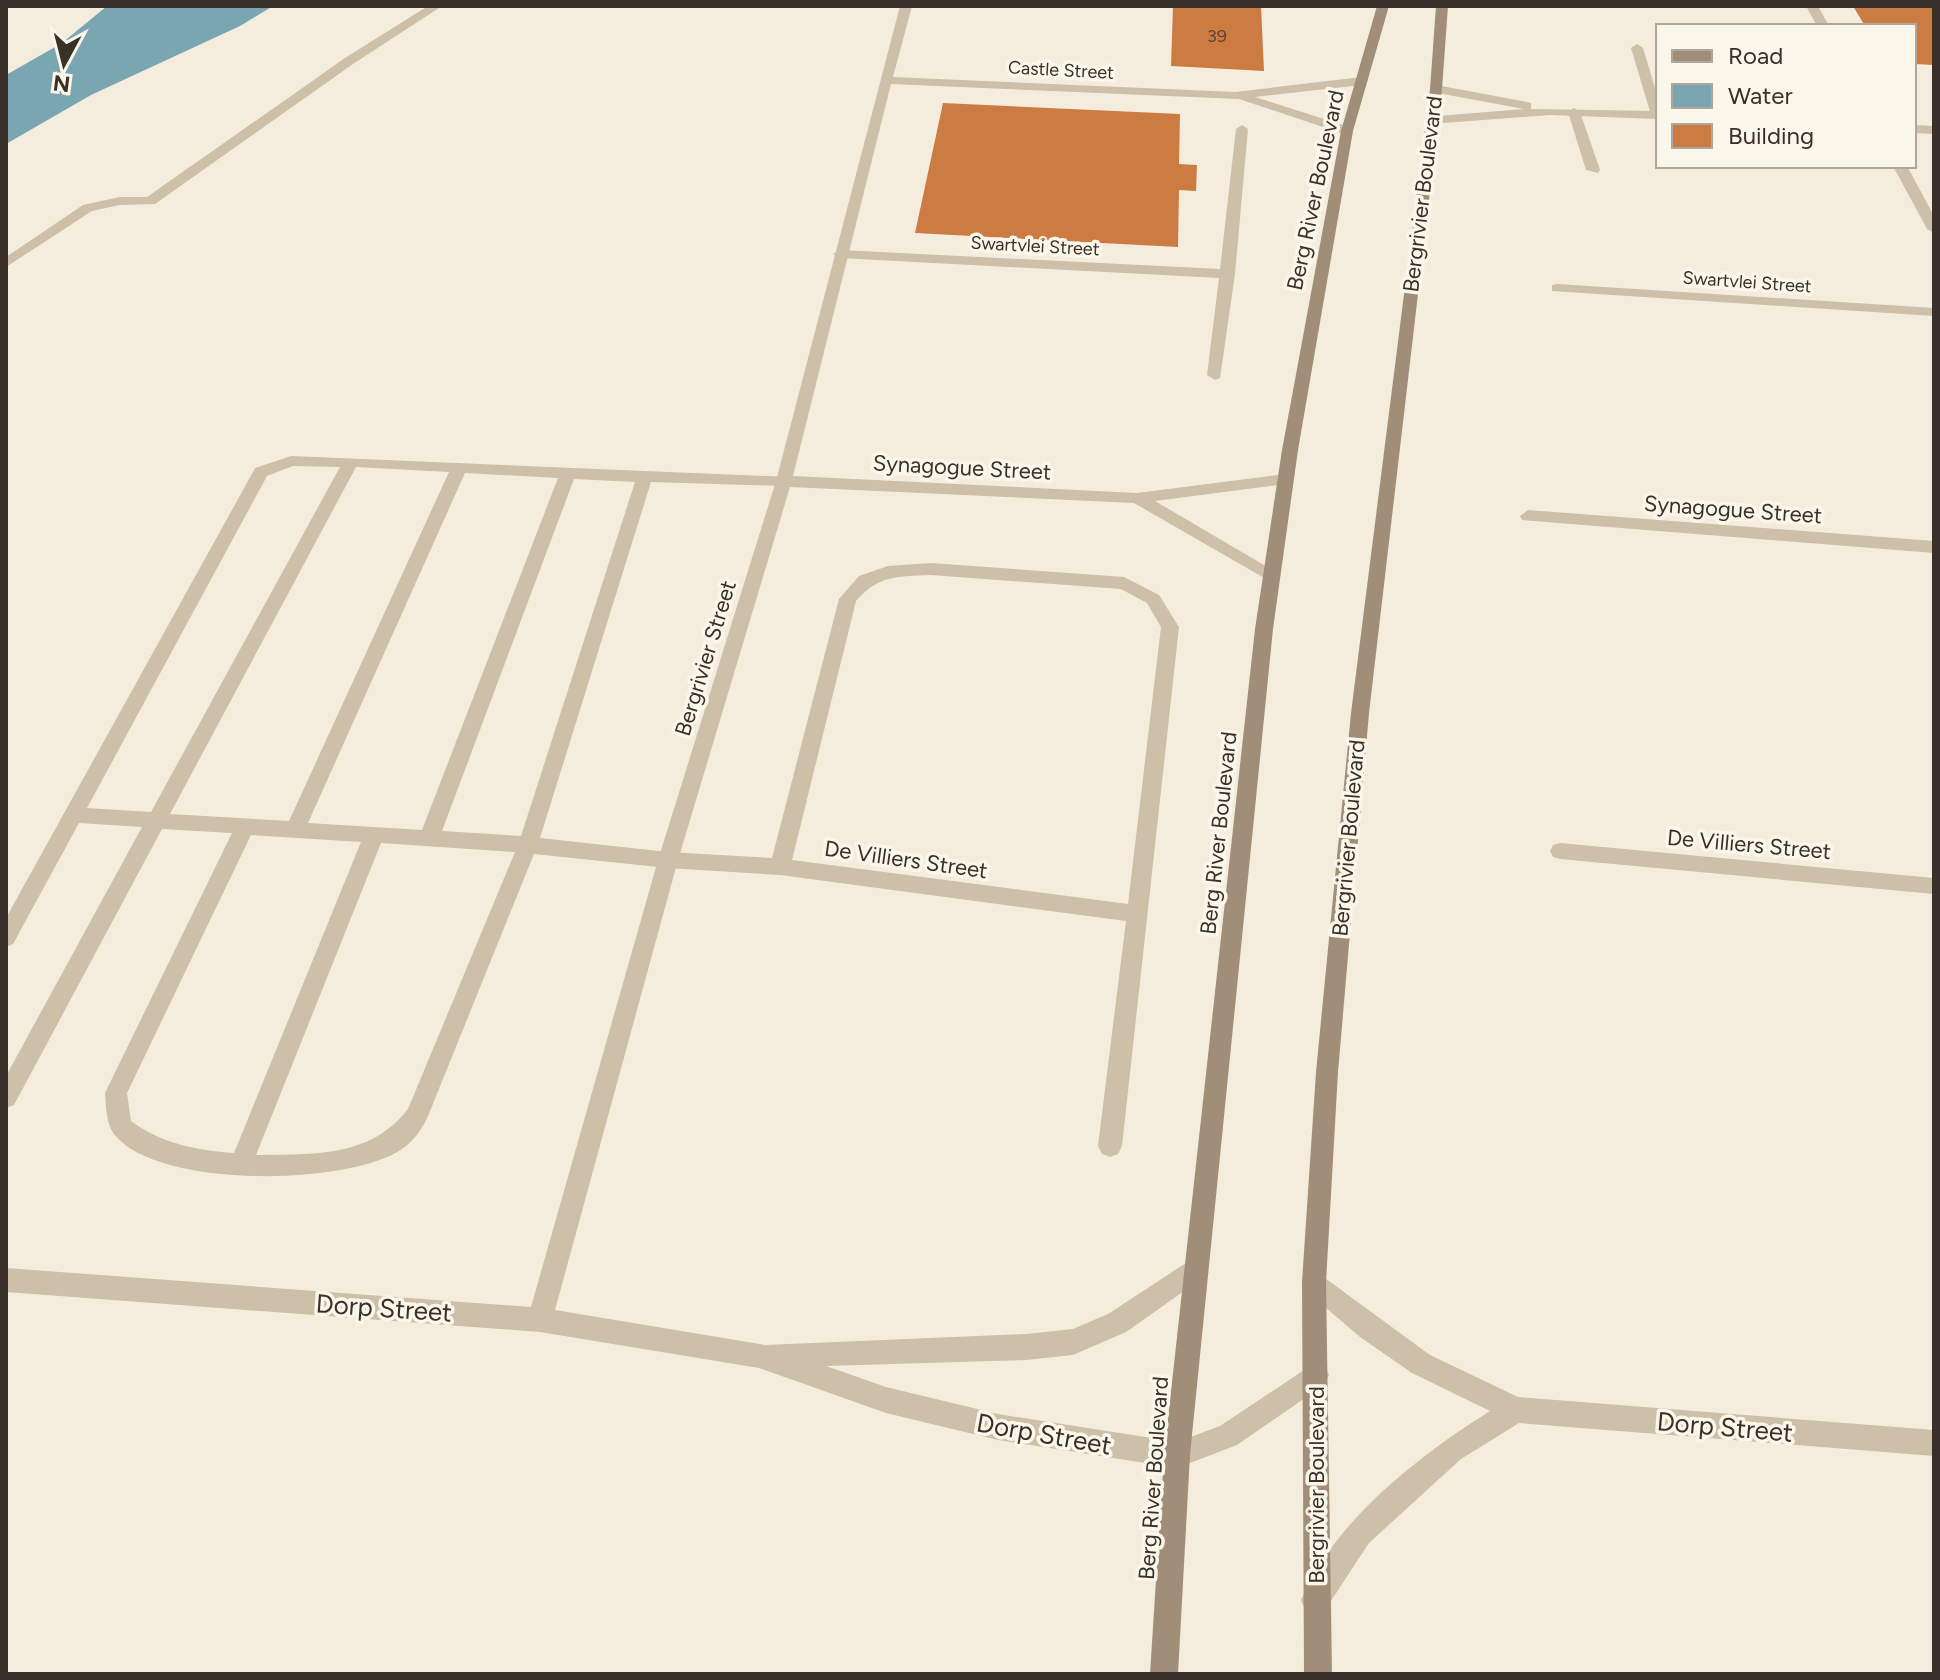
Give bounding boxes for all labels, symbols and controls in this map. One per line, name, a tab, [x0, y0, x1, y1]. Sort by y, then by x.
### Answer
north arrow	[24, 24, 104, 104]
legend	[1656, 24, 1916, 168]
house number: 39	[1207, 25, 1227, 47]
text: Road	[1728, 41, 1783, 70]
street label: Castle Street	[1008, 56, 1115, 84]
text: N	[52, 69, 72, 98]
text: Water	[1728, 81, 1793, 110]
street label: Berg River Boulevard	[1281, 88, 1350, 293]
street label: Bergrivier Boulevard	[1397, 94, 1448, 294]
text: Building	[1728, 121, 1814, 150]
street label: Swartvlei Street	[970, 232, 1100, 260]
street label: Swartvlei Street	[1682, 267, 1812, 297]
street label: Synagogue Street	[872, 449, 1052, 486]
street label: Synagogue Street	[1643, 490, 1823, 529]
street label: Bergrivier Street	[669, 577, 742, 739]
street label: Berg River Boulevard	[1194, 730, 1243, 936]
street label: Bergrivier Boulevard	[1326, 738, 1371, 938]
street label: De Villiers Street	[1666, 824, 1832, 865]
street label: De Villiers Street	[823, 835, 989, 884]
street label: Dorp Street	[315, 1287, 453, 1329]
street label: Berg River Boulevard	[1133, 1375, 1174, 1581]
street label: Bergrivier Boulevard	[1303, 1386, 1330, 1584]
street label: Dorp Street	[1656, 1405, 1794, 1449]
street label: Dorp Street	[974, 1406, 1114, 1462]

